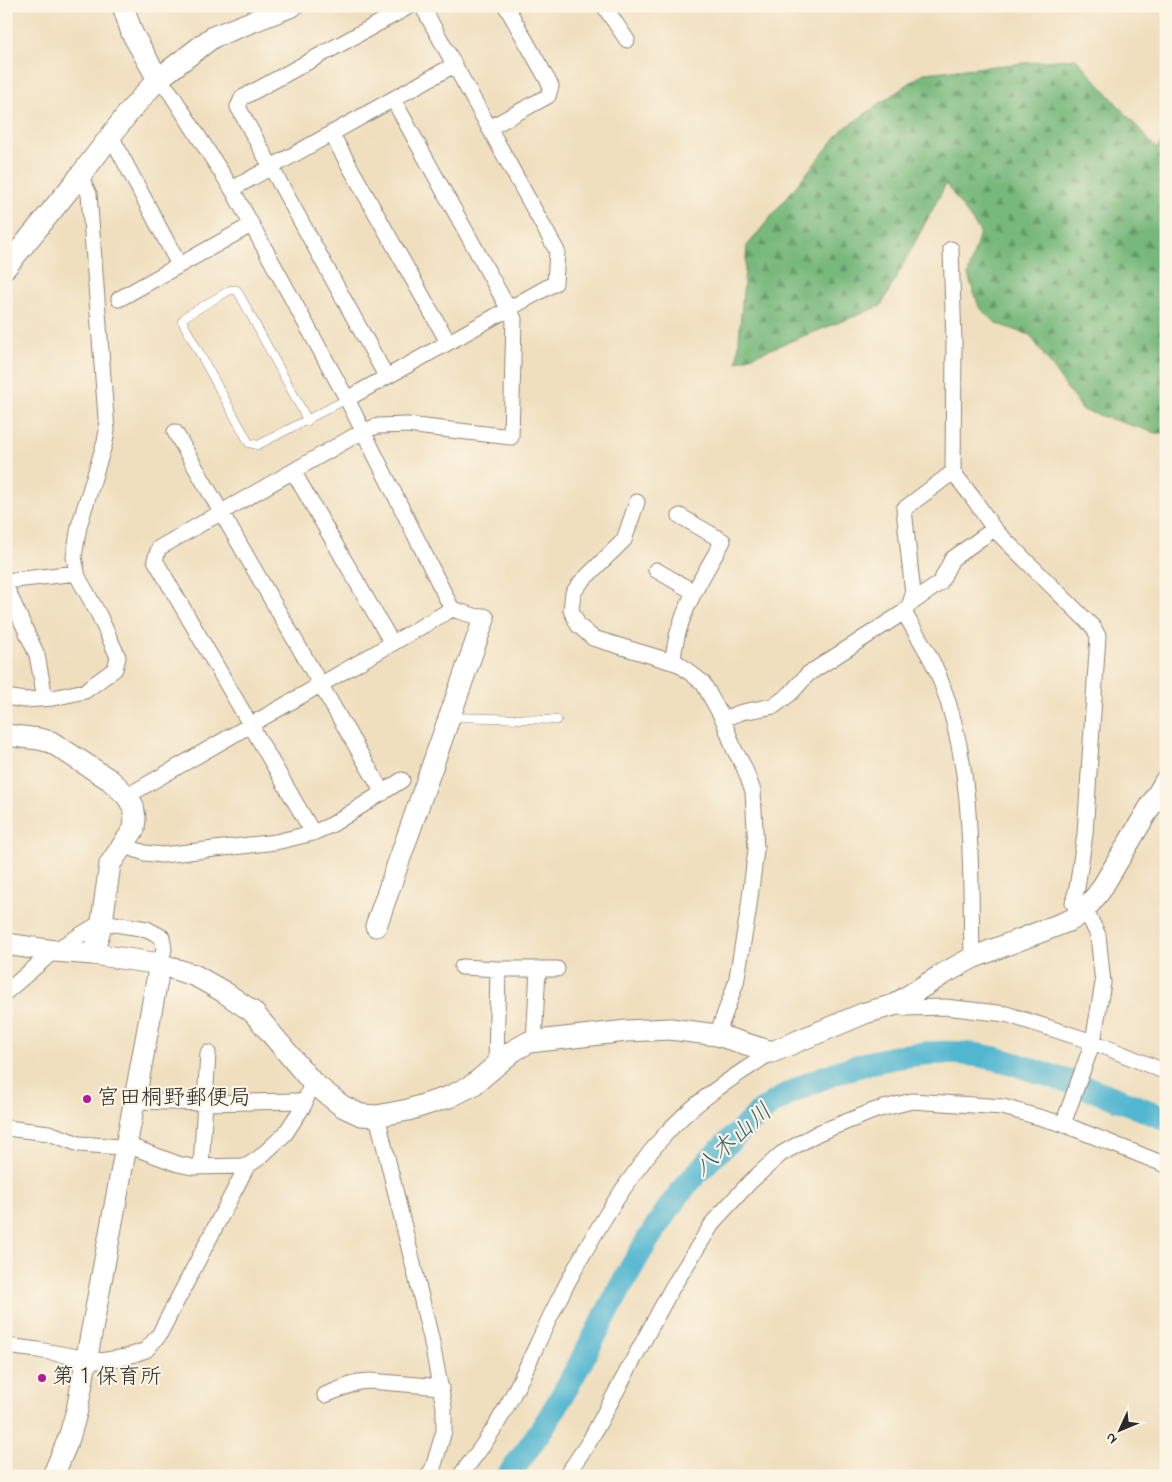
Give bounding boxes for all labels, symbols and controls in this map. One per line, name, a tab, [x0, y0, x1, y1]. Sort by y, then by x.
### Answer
place label: 宮田桐野郵便局	[97, 1083, 251, 1115]
marker: 宮田桐野郵便局	[81, 1093, 93, 1105]
water label: 八木山川	[687, 1096, 781, 1186]
place label: 第１保育所	[52, 1362, 162, 1394]
marker: 第１保育所	[36, 1372, 48, 1384]
north arrow	[1094, 1404, 1144, 1454]
text: N	[1101, 1427, 1123, 1449]

